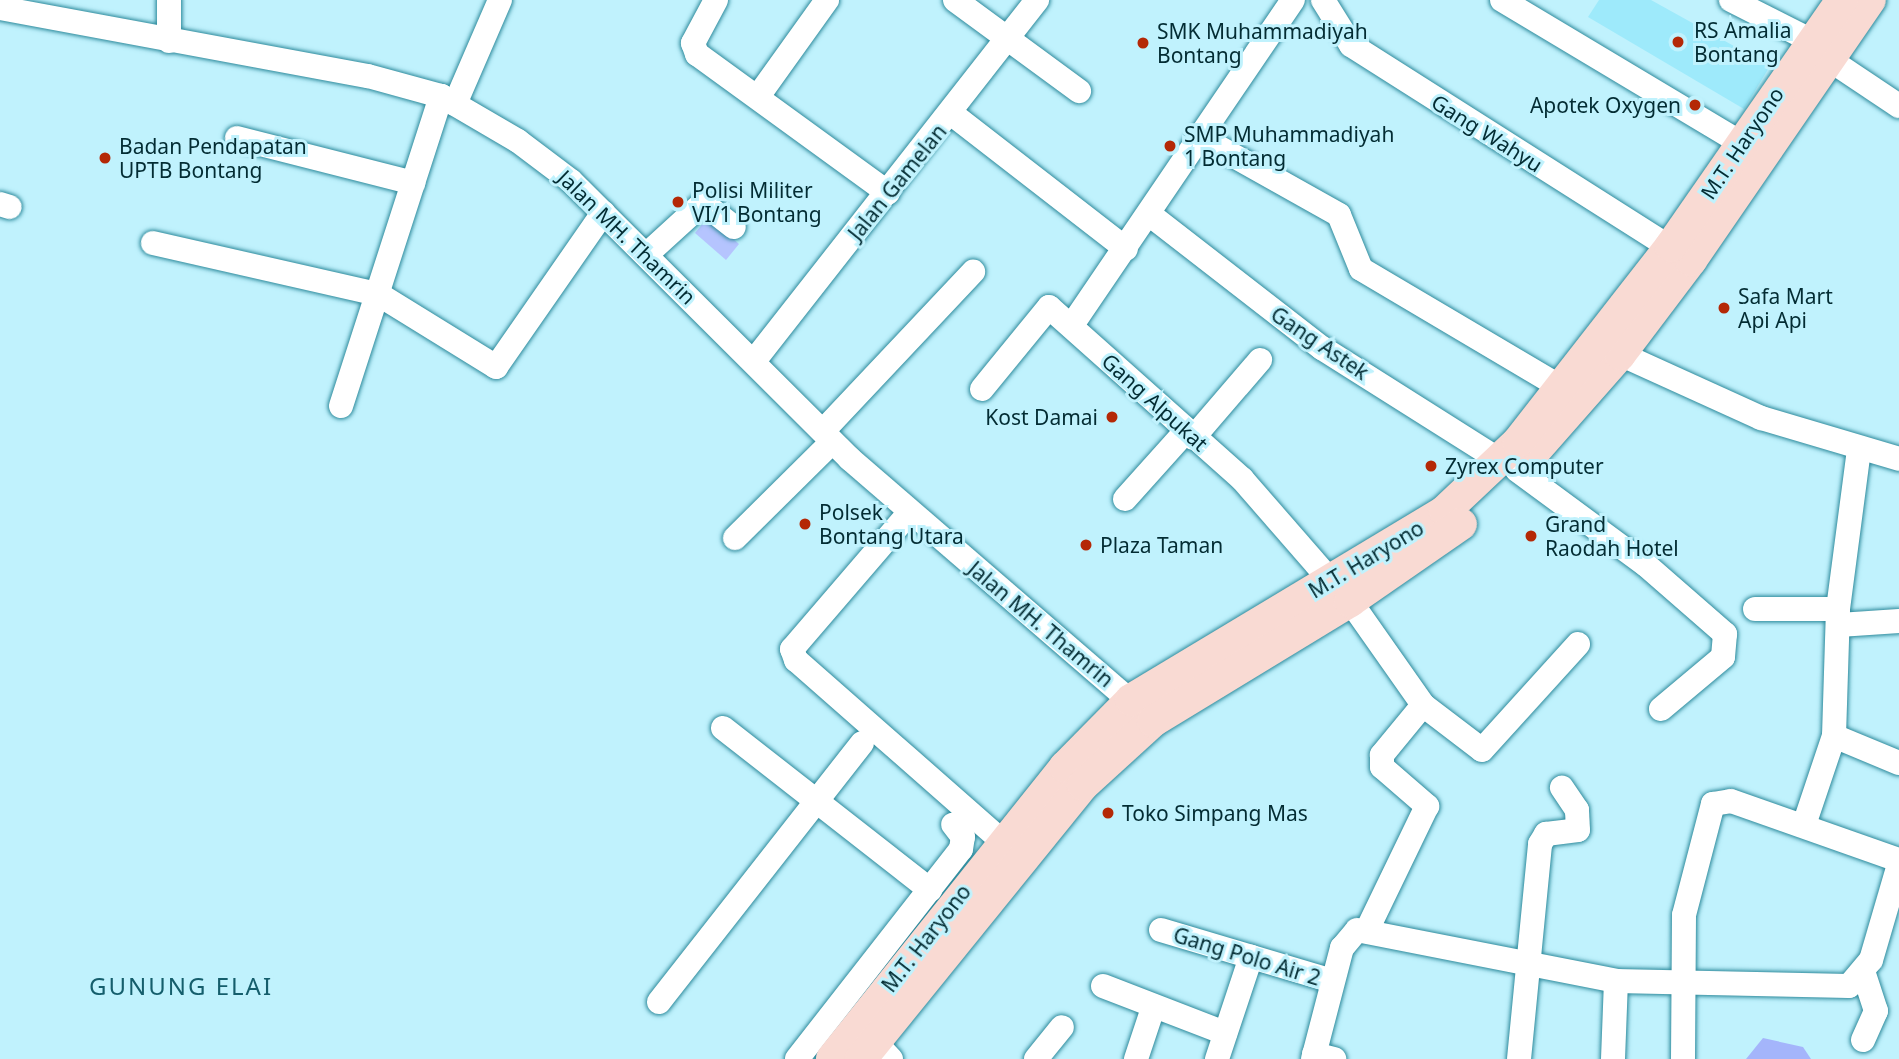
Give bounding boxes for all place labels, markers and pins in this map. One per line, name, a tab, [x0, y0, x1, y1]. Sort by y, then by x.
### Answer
place label: RS Amalia Bontang	[1694, 17, 1792, 67]
place label: SMK Muhammadiyah Bontang	[1157, 18, 1368, 68]
marker: RS Amalia Bontang	[1668, 32, 1688, 52]
marker: SMK Muhammadiyah Bontang	[1135, 35, 1151, 51]
place label: Apotek Oxygen	[1530, 92, 1681, 118]
marker: Apotek Oxygen	[1687, 97, 1703, 113]
place label: SMP Muhammadiyah 1 Bontang	[1184, 121, 1394, 171]
place label: Badan Pendapatan UPTB Bontang	[119, 133, 307, 183]
marker: SMP Muhammadiyah 1 Bontang	[1162, 138, 1178, 154]
marker: Badan Pendapatan UPTB Bontang	[97, 150, 113, 166]
place label: Polisi Militer VI/1 Bontang	[692, 177, 822, 227]
marker: Polisi Militer VI/1 Bontang	[670, 194, 686, 210]
place label: Safa Mart Api Api	[1738, 283, 1833, 333]
marker: Safa Mart Api Api	[1716, 300, 1732, 316]
place label: Kost Damai	[985, 404, 1098, 430]
marker: Kost Damai	[1104, 409, 1120, 425]
place label: Zyrex Computer	[1445, 453, 1604, 479]
marker: Zyrex Computer	[1423, 458, 1439, 474]
place label: Polsek Bontang Utara	[819, 499, 964, 549]
place label: Grand Raodah Hotel	[1545, 511, 1679, 561]
marker: Polsek Bontang Utara	[797, 516, 813, 532]
marker: Grand Raodah Hotel	[1523, 528, 1539, 544]
place label: Plaza Taman	[1100, 532, 1223, 558]
marker: Plaza Taman	[1078, 537, 1094, 553]
place label: Toko Simpang Mas	[1122, 800, 1308, 826]
marker: Toko Simpang Mas	[1100, 805, 1116, 821]

